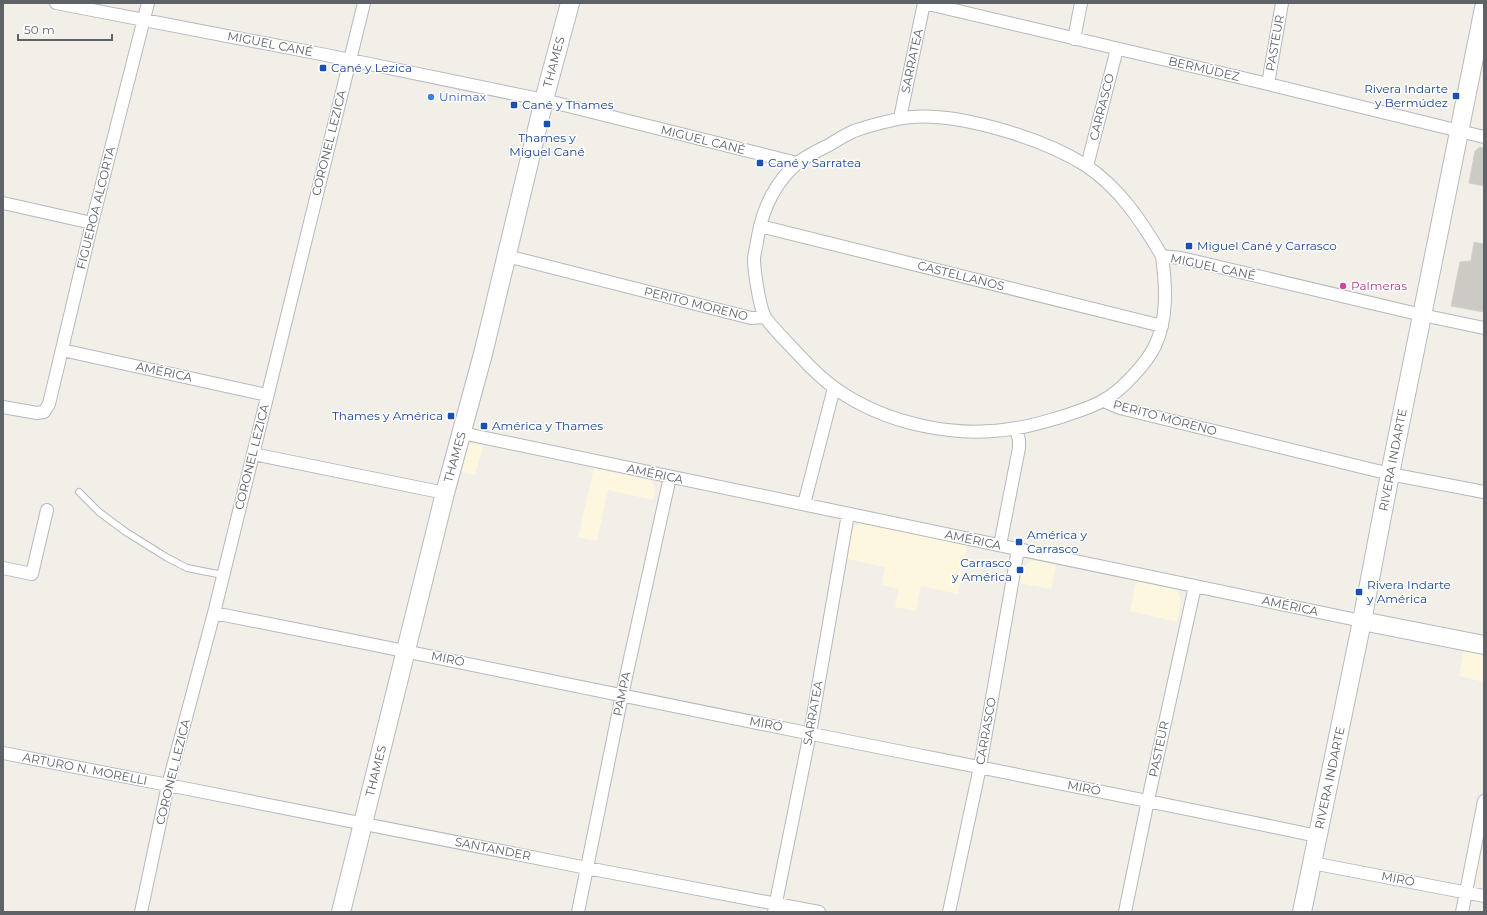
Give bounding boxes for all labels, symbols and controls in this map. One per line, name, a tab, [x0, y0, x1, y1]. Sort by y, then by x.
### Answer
street label: PASTEUR	[1262, 13, 1287, 72]
scale bar	[18, 16, 112, 42]
text: 50 m	[24, 22, 55, 37]
street label: SARRATEA	[897, 27, 926, 94]
street label: MIGUEL CANÉ	[226, 28, 314, 59]
street label: THAMES	[540, 35, 568, 89]
street label: BERMÚDEZ	[1167, 53, 1241, 84]
place label: Cané y Lezica	[331, 60, 412, 75]
marker: Cané y Lezica	[318, 63, 328, 73]
street label: CARRASCO	[1086, 72, 1117, 142]
place label: Rivera Indarte y Bermúdez	[1364, 81, 1448, 110]
street label: CORONEL LEZICA	[308, 88, 349, 197]
place label: Unimax	[439, 89, 487, 104]
marker: Rivera Indarte y Bermúdez	[1451, 91, 1461, 101]
marker: Unimax	[426, 92, 436, 102]
place label: Cané y Thames	[522, 97, 614, 112]
marker: Cané y Thames	[509, 100, 519, 110]
marker: Thames y Miguel Cané	[542, 119, 552, 129]
street label: MIGUEL CANÉ	[659, 122, 747, 157]
place label: Thames y Miguel Cané	[509, 130, 585, 159]
street label: FIGUEROA ALCORTA	[73, 145, 118, 271]
place label: Cané y Sarratea	[768, 155, 861, 170]
marker: Cané y Sarratea	[755, 158, 765, 168]
place label: Miguel Cané y Carrasco	[1197, 238, 1337, 253]
marker: Miguel Cané y Carrasco	[1184, 241, 1194, 251]
street label: MIGUEL CANÉ	[1169, 250, 1257, 283]
street label: CASTELLANOS	[916, 257, 1006, 294]
place label: Palmeras	[1351, 278, 1407, 293]
marker: Palmeras	[1338, 281, 1348, 291]
street label: PERITO MORENO	[642, 283, 750, 324]
street label: AMÉRICA	[135, 358, 194, 385]
street label: PERITO MORENO	[1112, 396, 1219, 439]
street label: CORONEL LEZICA	[231, 402, 272, 511]
street label: RIVERA INDARTE	[1375, 407, 1410, 512]
place label: Thames y América	[332, 408, 443, 423]
marker: Thames y América	[446, 411, 456, 421]
place label: América y Thames	[492, 418, 603, 433]
marker: América y Thames	[479, 421, 489, 431]
street label: THAMES	[440, 430, 469, 484]
street label: AMÉRICA	[626, 460, 685, 487]
street label: AMÉRICA	[944, 526, 1003, 553]
place label: América y Carrasco	[1027, 527, 1088, 556]
marker: América y Carrasco	[1014, 537, 1024, 547]
place label: Carrasco y América	[951, 555, 1012, 584]
marker: Carrasco y América	[1015, 565, 1025, 575]
place label: Rivera Indarte y América	[1366, 577, 1451, 606]
marker: Rivera Indarte y América	[1354, 587, 1364, 597]
street label: AMÉRICA	[1261, 592, 1320, 619]
street label: MIRÓ	[430, 648, 466, 669]
street label: PAMPA	[610, 670, 634, 717]
street label: SARRATEA	[799, 679, 826, 746]
street label: CARRASCO	[972, 696, 999, 766]
street label: MIRÓ	[748, 713, 784, 734]
street label: CORONEL LEZICA	[152, 717, 193, 826]
street label: PASTEUR	[1145, 719, 1172, 778]
street label: RIVERA INDARTE	[1311, 725, 1348, 830]
street label: THAMES	[362, 744, 389, 798]
street label: ARTURO N. MORELLI	[21, 749, 149, 788]
street label: MIRÓ	[1066, 777, 1102, 798]
street label: SANTANDER	[454, 834, 533, 863]
street label: MIRÓ	[1380, 868, 1416, 889]

